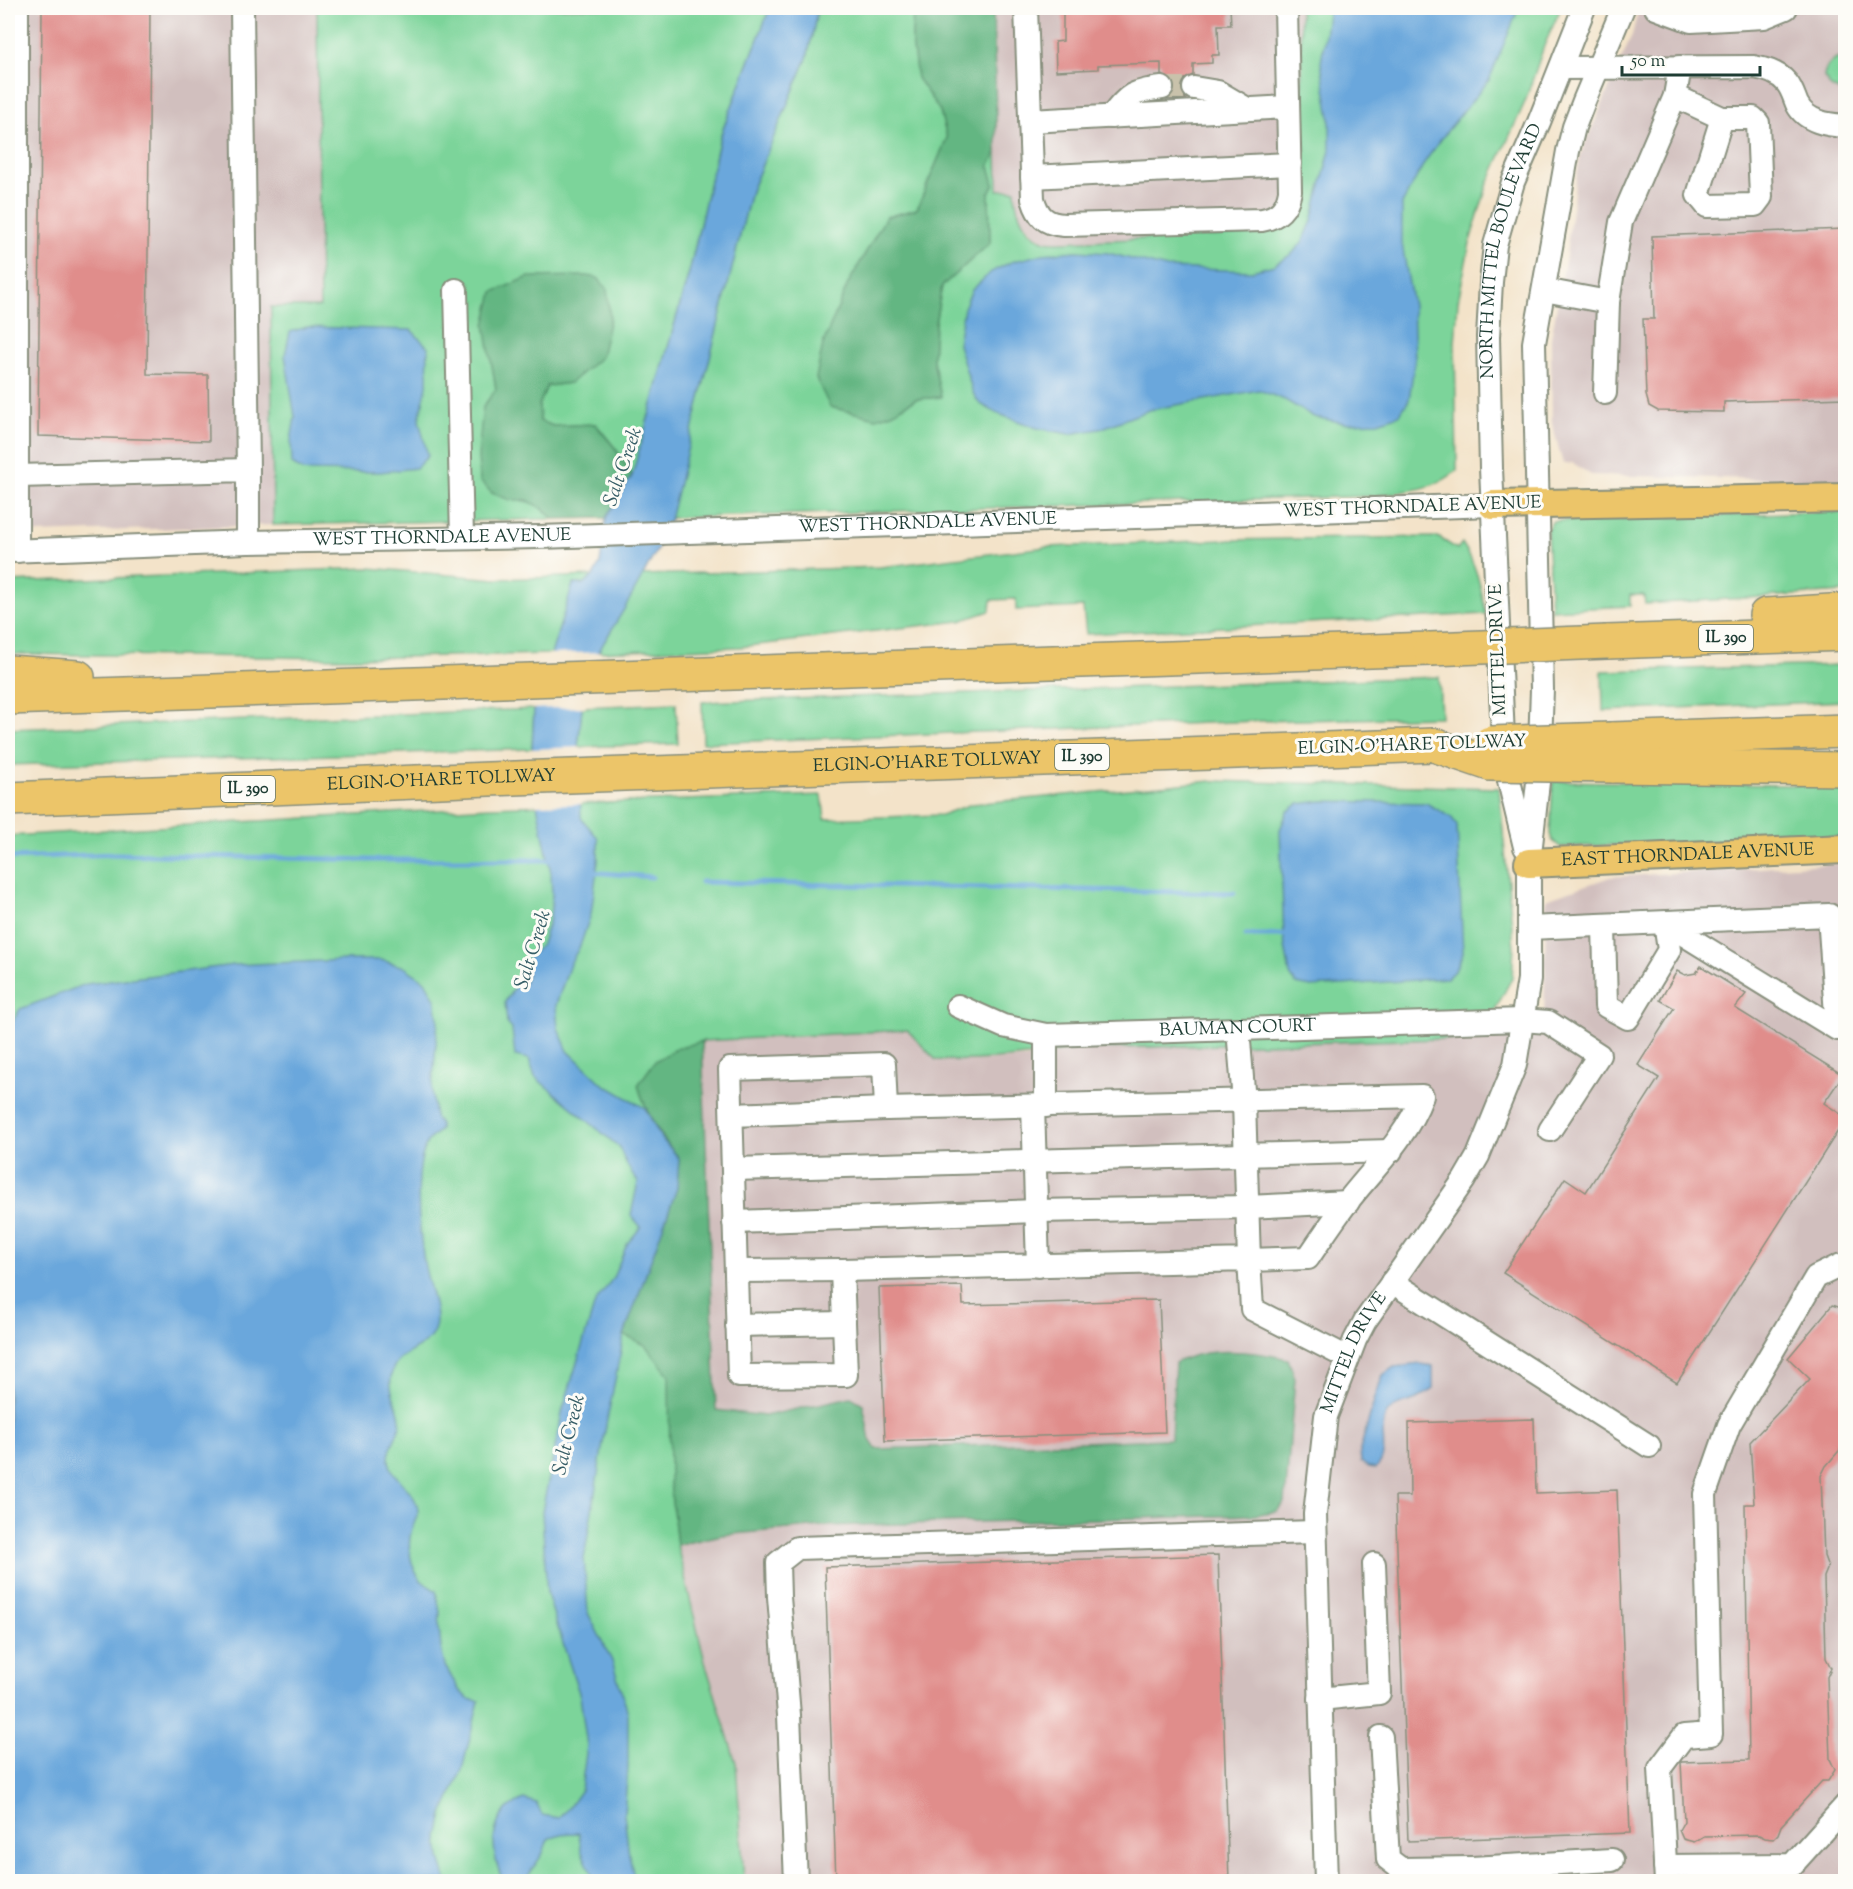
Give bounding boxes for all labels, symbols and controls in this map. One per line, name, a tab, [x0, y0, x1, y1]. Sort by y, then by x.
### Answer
scale bar	[1622, 39, 1760, 77]
text: 50 m	[1630, 49, 1666, 75]
street label: NORTH MITTEL BOULEVARD	[1475, 120, 1550, 379]
water label: Salt Creek	[597, 424, 651, 510]
street label: WEST THORNDALE AVENUE	[1282, 490, 1542, 526]
street label: WEST THORNDALE AVENUE	[798, 507, 1057, 541]
street label: WEST THORNDALE AVENUE	[312, 523, 572, 554]
street label: MITTEL DRIVE	[1484, 584, 1514, 716]
road number: IL 390	[1699, 625, 1753, 651]
street label: ELGIN-O'HARE TOLLWAY	[1297, 729, 1527, 763]
road number: IL 390	[1055, 744, 1109, 770]
street label: ELGIN-O'HARE TOLLWAY	[812, 746, 1042, 780]
street label: ELGIN-O'HARE TOLLWAY	[327, 764, 557, 799]
road number: IL 390	[221, 776, 275, 802]
street label: EAST THORNDALE AVENUE	[1561, 837, 1815, 875]
water label: Salt Creek	[508, 907, 560, 993]
street label: BAUMAN COURT	[1159, 1013, 1317, 1044]
street label: MITTEL DRIVE	[1315, 1287, 1394, 1418]
water label: Salt Creek	[546, 1392, 594, 1478]

